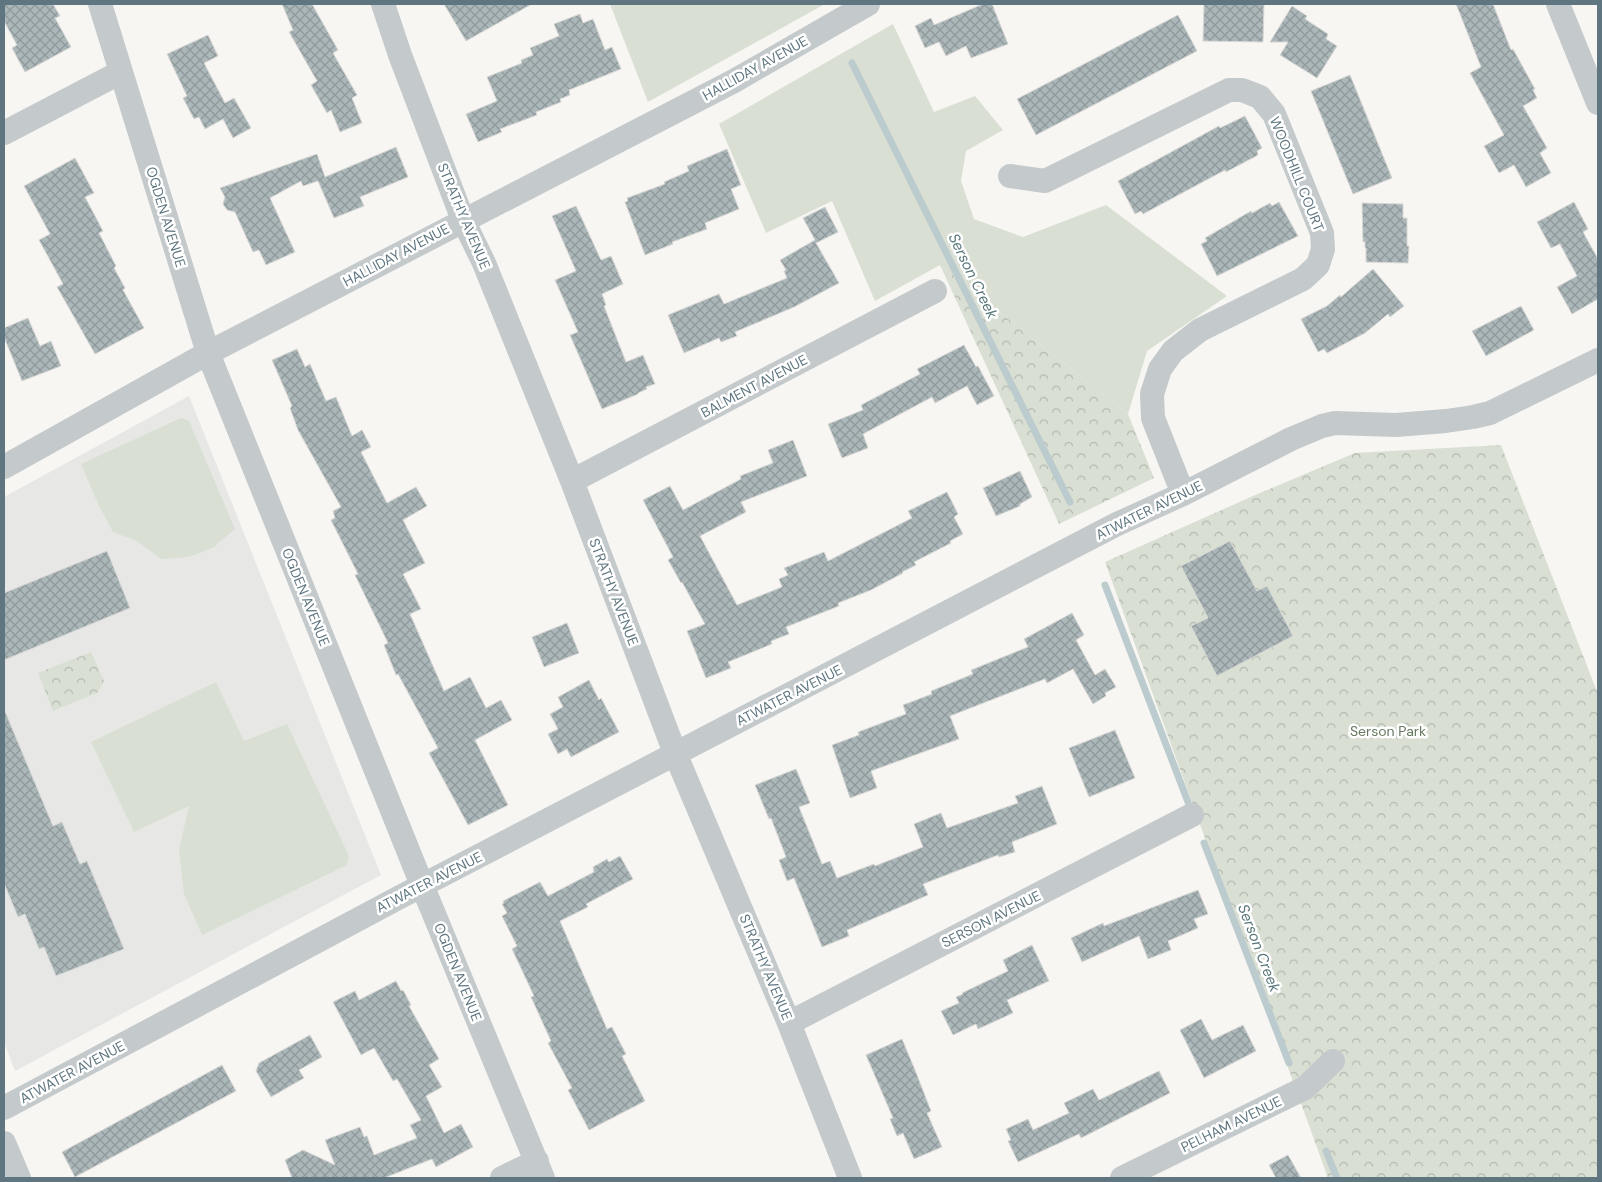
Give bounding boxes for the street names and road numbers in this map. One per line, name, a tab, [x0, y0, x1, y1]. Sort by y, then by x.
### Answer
street label: HALLIDAY AVENUE	[699, 32, 811, 104]
street label: WOODHILL COURT	[1266, 114, 1328, 234]
street label: STRATHY AVENUE	[434, 160, 494, 272]
street label: OGDEN AVENUE	[142, 164, 190, 270]
street label: HALLIDAY AVENUE	[340, 219, 452, 291]
street label: BALMENT AVENUE	[698, 350, 810, 422]
street label: ATWATER AVENUE	[1093, 476, 1205, 544]
street label: STRATHY AVENUE	[585, 536, 643, 648]
street label: OGDEN AVENUE	[278, 545, 334, 649]
street label: ATWATER AVENUE	[733, 660, 845, 729]
street label: ATWATER AVENUE	[373, 847, 485, 916]
street label: SERSON AVENUE	[939, 886, 1044, 952]
street label: STRATHY AVENUE	[736, 911, 796, 1023]
street label: OGDEN AVENUE	[430, 920, 486, 1024]
street label: ATWATER AVENUE	[16, 1037, 128, 1107]
street label: PELHAM AVENUE	[1178, 1092, 1284, 1156]

